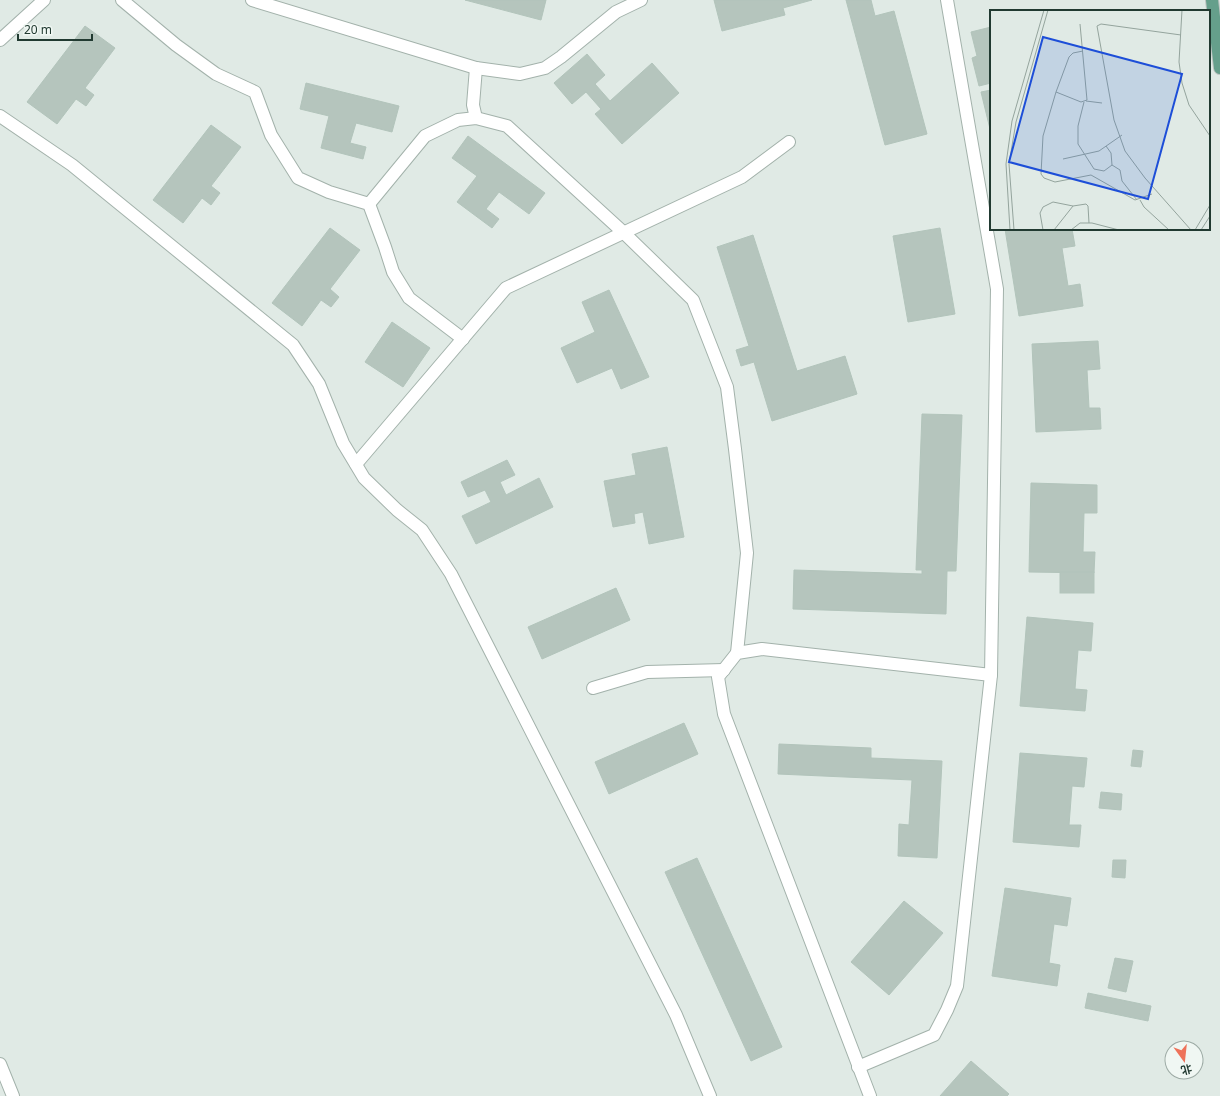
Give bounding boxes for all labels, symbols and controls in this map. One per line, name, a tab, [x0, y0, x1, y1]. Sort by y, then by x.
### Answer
inset map	[990, 10, 1210, 230]
scale bar	[18, 16, 92, 42]
text: 20 m	[24, 21, 52, 38]
north arrow	[1164, 1040, 1204, 1080]
text: 北	[1179, 1061, 1194, 1079]

